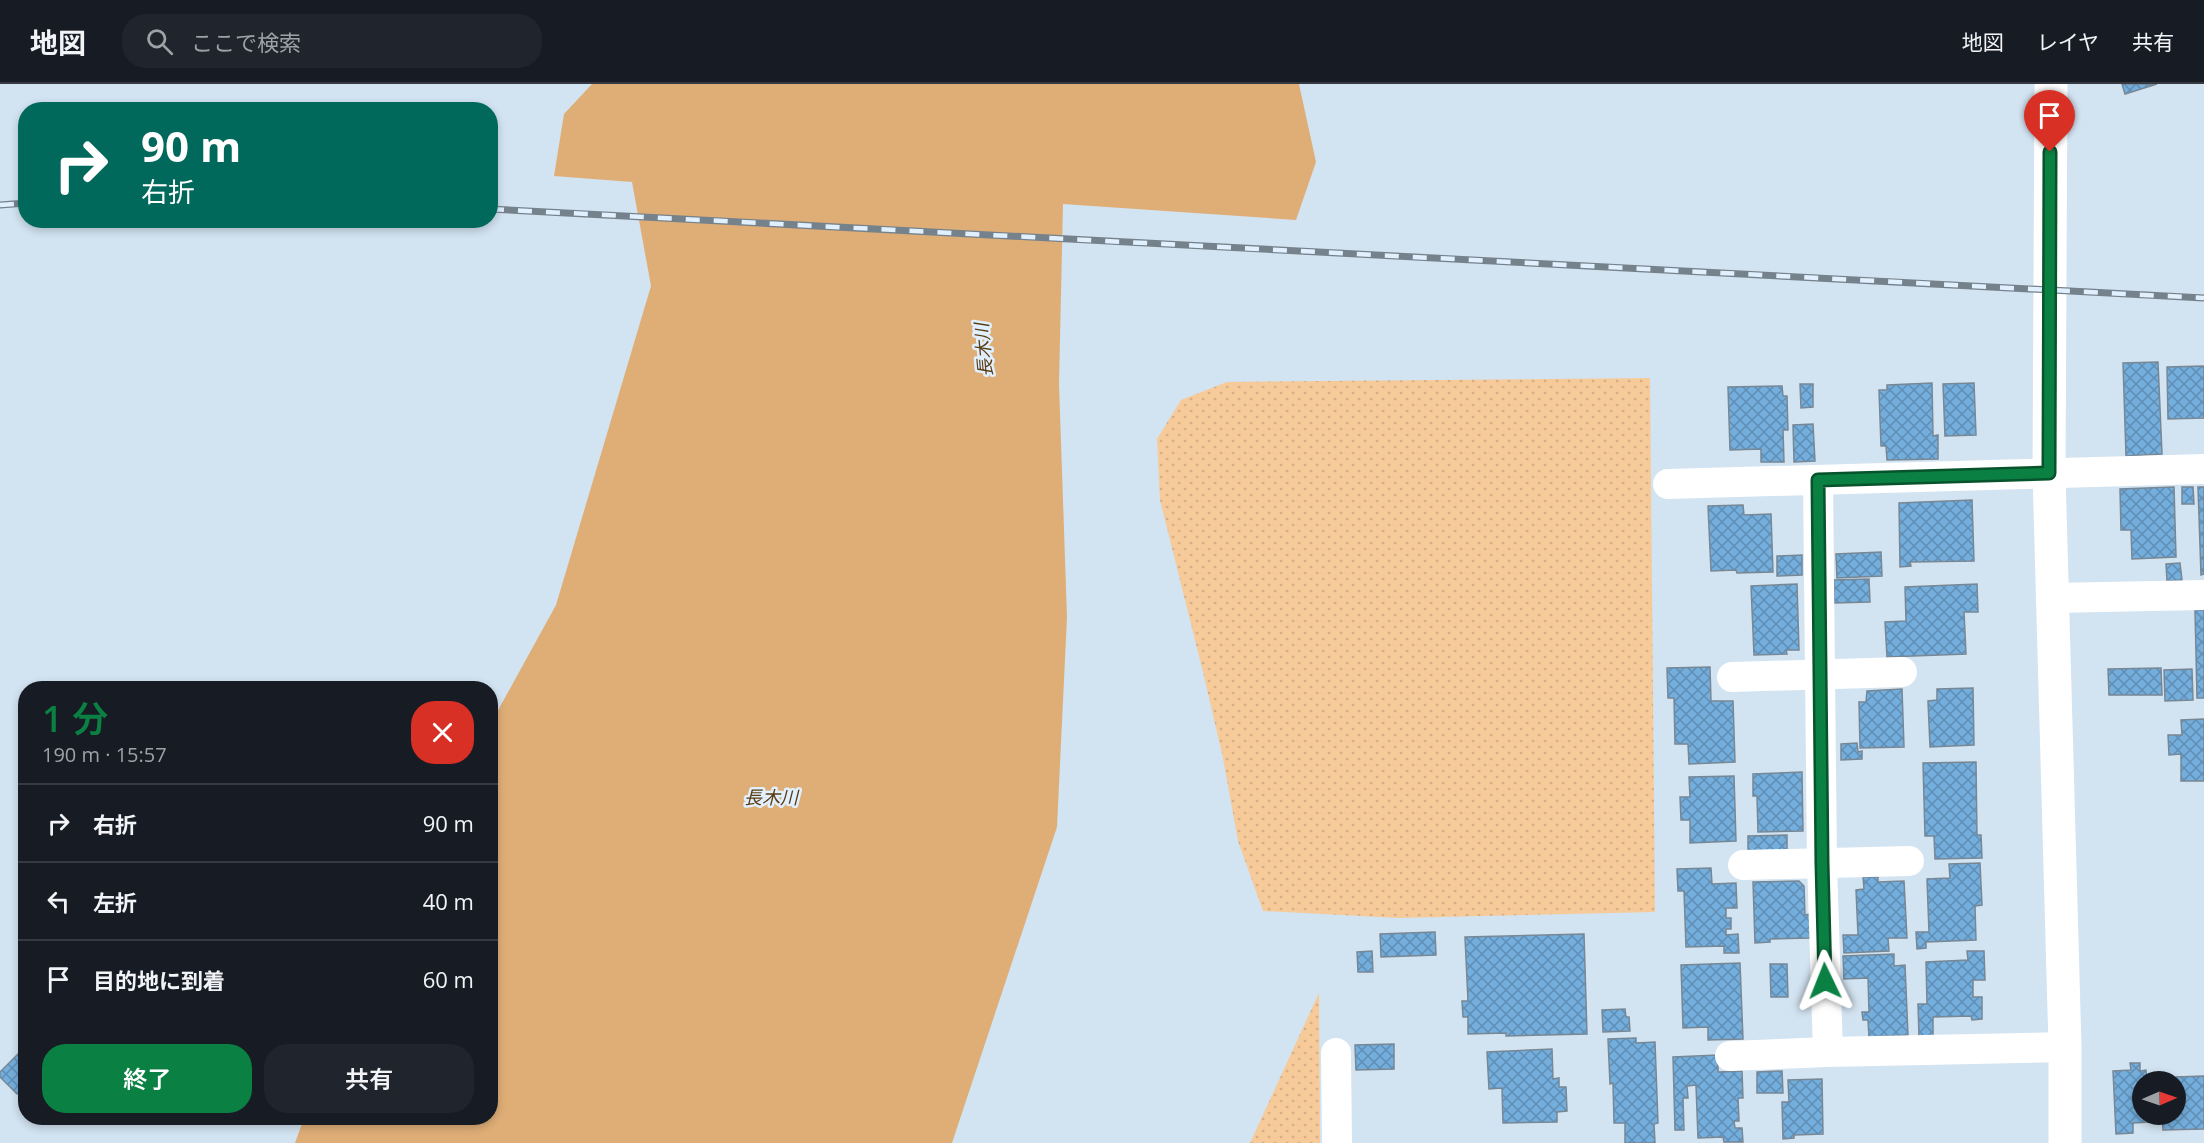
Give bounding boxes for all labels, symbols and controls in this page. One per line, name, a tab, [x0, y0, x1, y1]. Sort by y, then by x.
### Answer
search box	[122, 14, 542, 68]
text: 地図	[30, 23, 86, 61]
icon: search	[143, 25, 176, 58]
text: ここで検索	[191, 27, 301, 57]
text: 地図	[1962, 28, 2004, 56]
text: レイヤ	[2037, 28, 2099, 56]
text: 共有	[2132, 28, 2174, 56]
pin	[2024, 90, 2075, 152]
icon: arrive	[2033, 99, 2066, 132]
text: 90 m	[141, 117, 241, 174]
icon: right	[42, 126, 120, 204]
text: 右折	[141, 173, 195, 210]
water label: 長木川	[969, 320, 997, 378]
text: 1 分	[42, 694, 108, 743]
button: close	[411, 701, 474, 764]
text: 190 m · 15:57	[42, 741, 167, 768]
water label: 長木川	[744, 785, 800, 809]
icon: right	[42, 807, 75, 840]
text: 90 m	[423, 808, 474, 838]
text: 右折	[93, 809, 137, 839]
icon: left	[42, 885, 75, 918]
text: 40 m	[423, 886, 474, 916]
text: 左折	[93, 887, 137, 917]
position arrow	[1793, 949, 1857, 1013]
icon: arrive	[42, 963, 75, 996]
text: 60 m	[423, 964, 474, 994]
text: 目的地に到着	[93, 965, 225, 995]
button: 終了	[42, 1044, 252, 1113]
button: 共有	[264, 1044, 474, 1113]
north arrow	[2132, 1071, 2186, 1125]
map controls	[2132, 1071, 2186, 1125]

